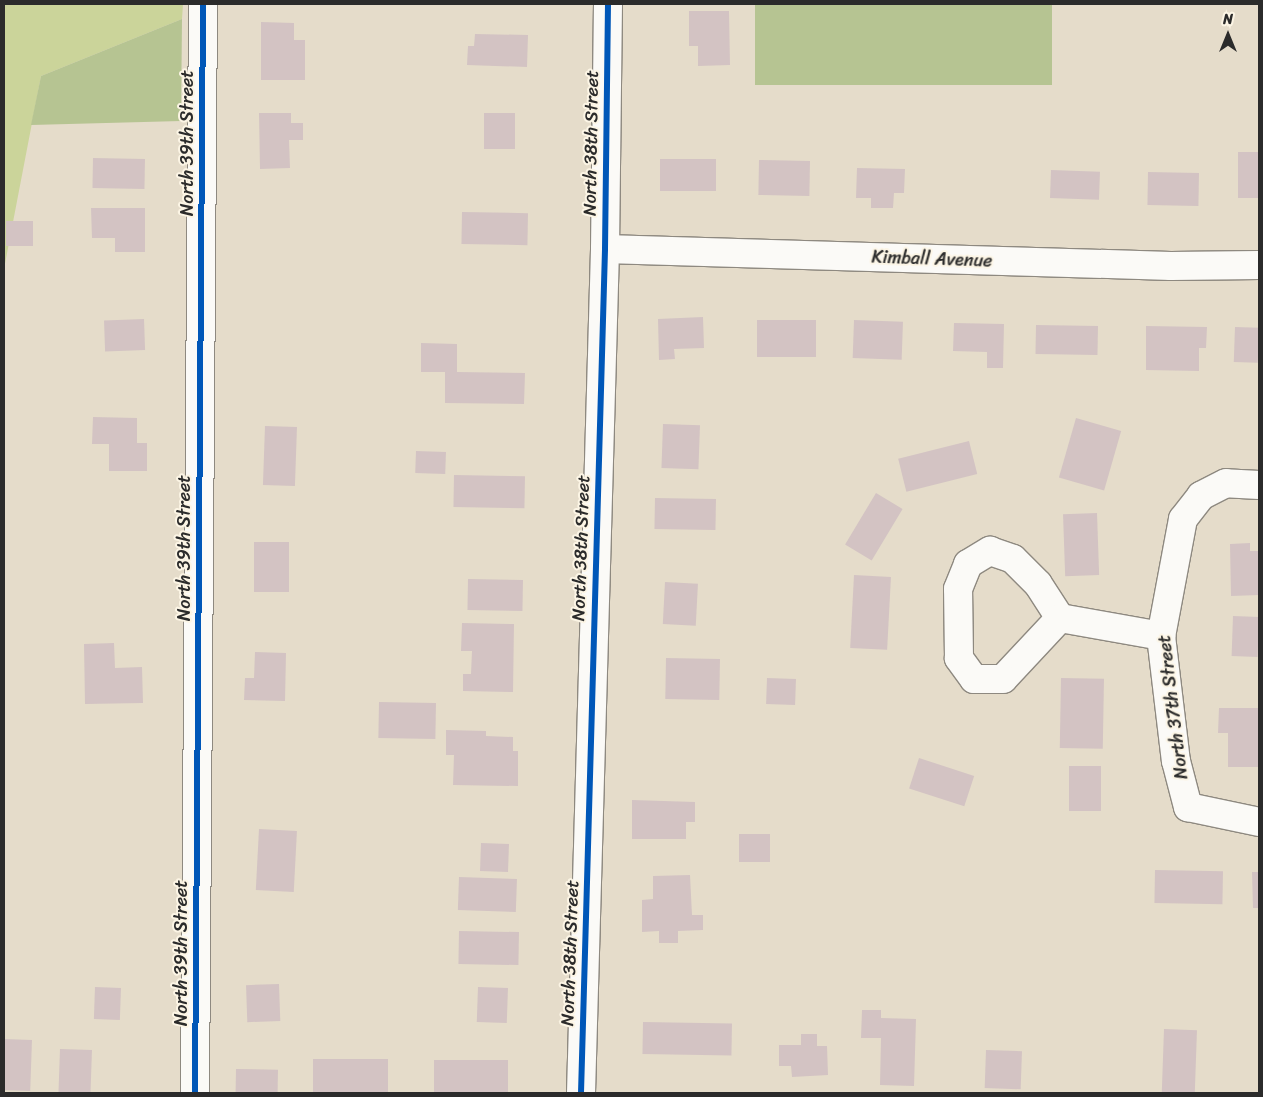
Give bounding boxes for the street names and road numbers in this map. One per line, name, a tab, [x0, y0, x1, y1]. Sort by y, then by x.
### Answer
street label: North 39th Street	[176, 70, 198, 216]
street label: North 38th Street	[579, 70, 603, 216]
street label: Kimball Avenue	[871, 246, 993, 272]
street label: North 39th Street	[173, 475, 195, 621]
street label: North 38th Street	[568, 475, 594, 621]
street label: North 37th Street	[1153, 634, 1193, 780]
street label: North 39th Street	[170, 880, 192, 1026]
street label: North 38th Street	[557, 880, 583, 1026]

